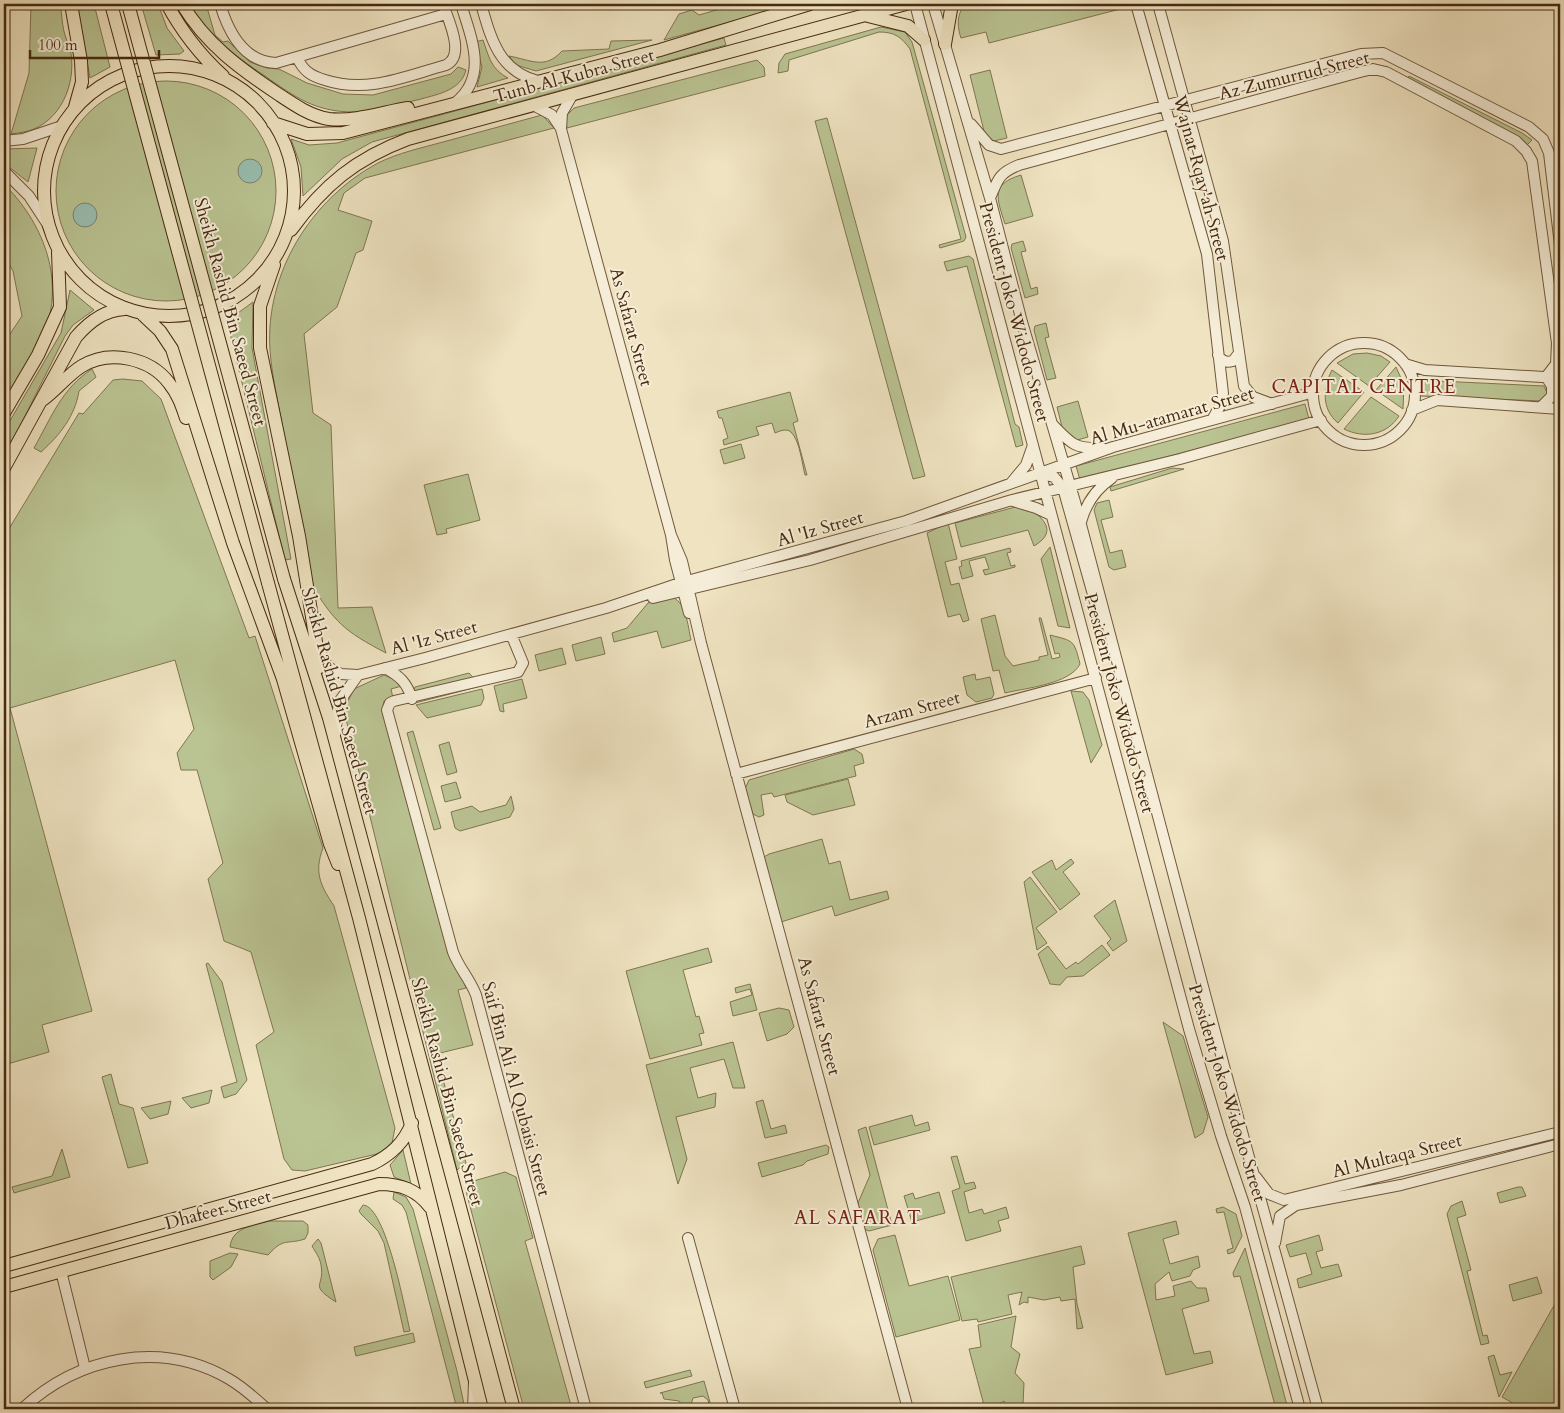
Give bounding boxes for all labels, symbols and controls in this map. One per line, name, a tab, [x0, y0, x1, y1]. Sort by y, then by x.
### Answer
scale bar	[30, 28, 159, 60]
text: 100 m	[38, 35, 78, 55]
street label: Tunb Al Kubra Street	[491, 42, 657, 109]
street label: Az Zumurrud Street	[1216, 45, 1372, 107]
street label: Wajnat Rqay'ah Street	[1167, 91, 1235, 264]
street label: Sheikh Rashid Bin Saeed Street	[187, 195, 273, 429]
street label: President Joko Widodo Street	[973, 199, 1055, 425]
street label: As Safarat Street	[603, 265, 659, 389]
district label: CAPITAL CENTRE	[1271, 374, 1457, 400]
street label: Al Mu-atamarat Street	[1087, 381, 1257, 451]
street label: Al 'Iz Street	[774, 505, 866, 553]
street label: Sheikh Rashid Bin Saeed Street	[295, 584, 384, 818]
street label: President Joko Widodo Street	[1078, 590, 1160, 816]
street label: Al 'Iz Street	[388, 614, 480, 662]
street label: Arzam Street	[861, 685, 963, 735]
street label: As Safarat Street	[791, 954, 847, 1078]
street label: Sheikh Rashid Bin Saeed Street	[404, 975, 490, 1209]
street label: Saif Bin Ali Al Qubaisi Street	[475, 979, 557, 1199]
street label: President Joko Widodo Street	[1182, 981, 1272, 1205]
street label: Al Multaqa Street	[1330, 1128, 1465, 1184]
street label: Dhafeer Street	[162, 1184, 274, 1236]
district label: AL SAFARAT	[794, 1205, 922, 1231]

